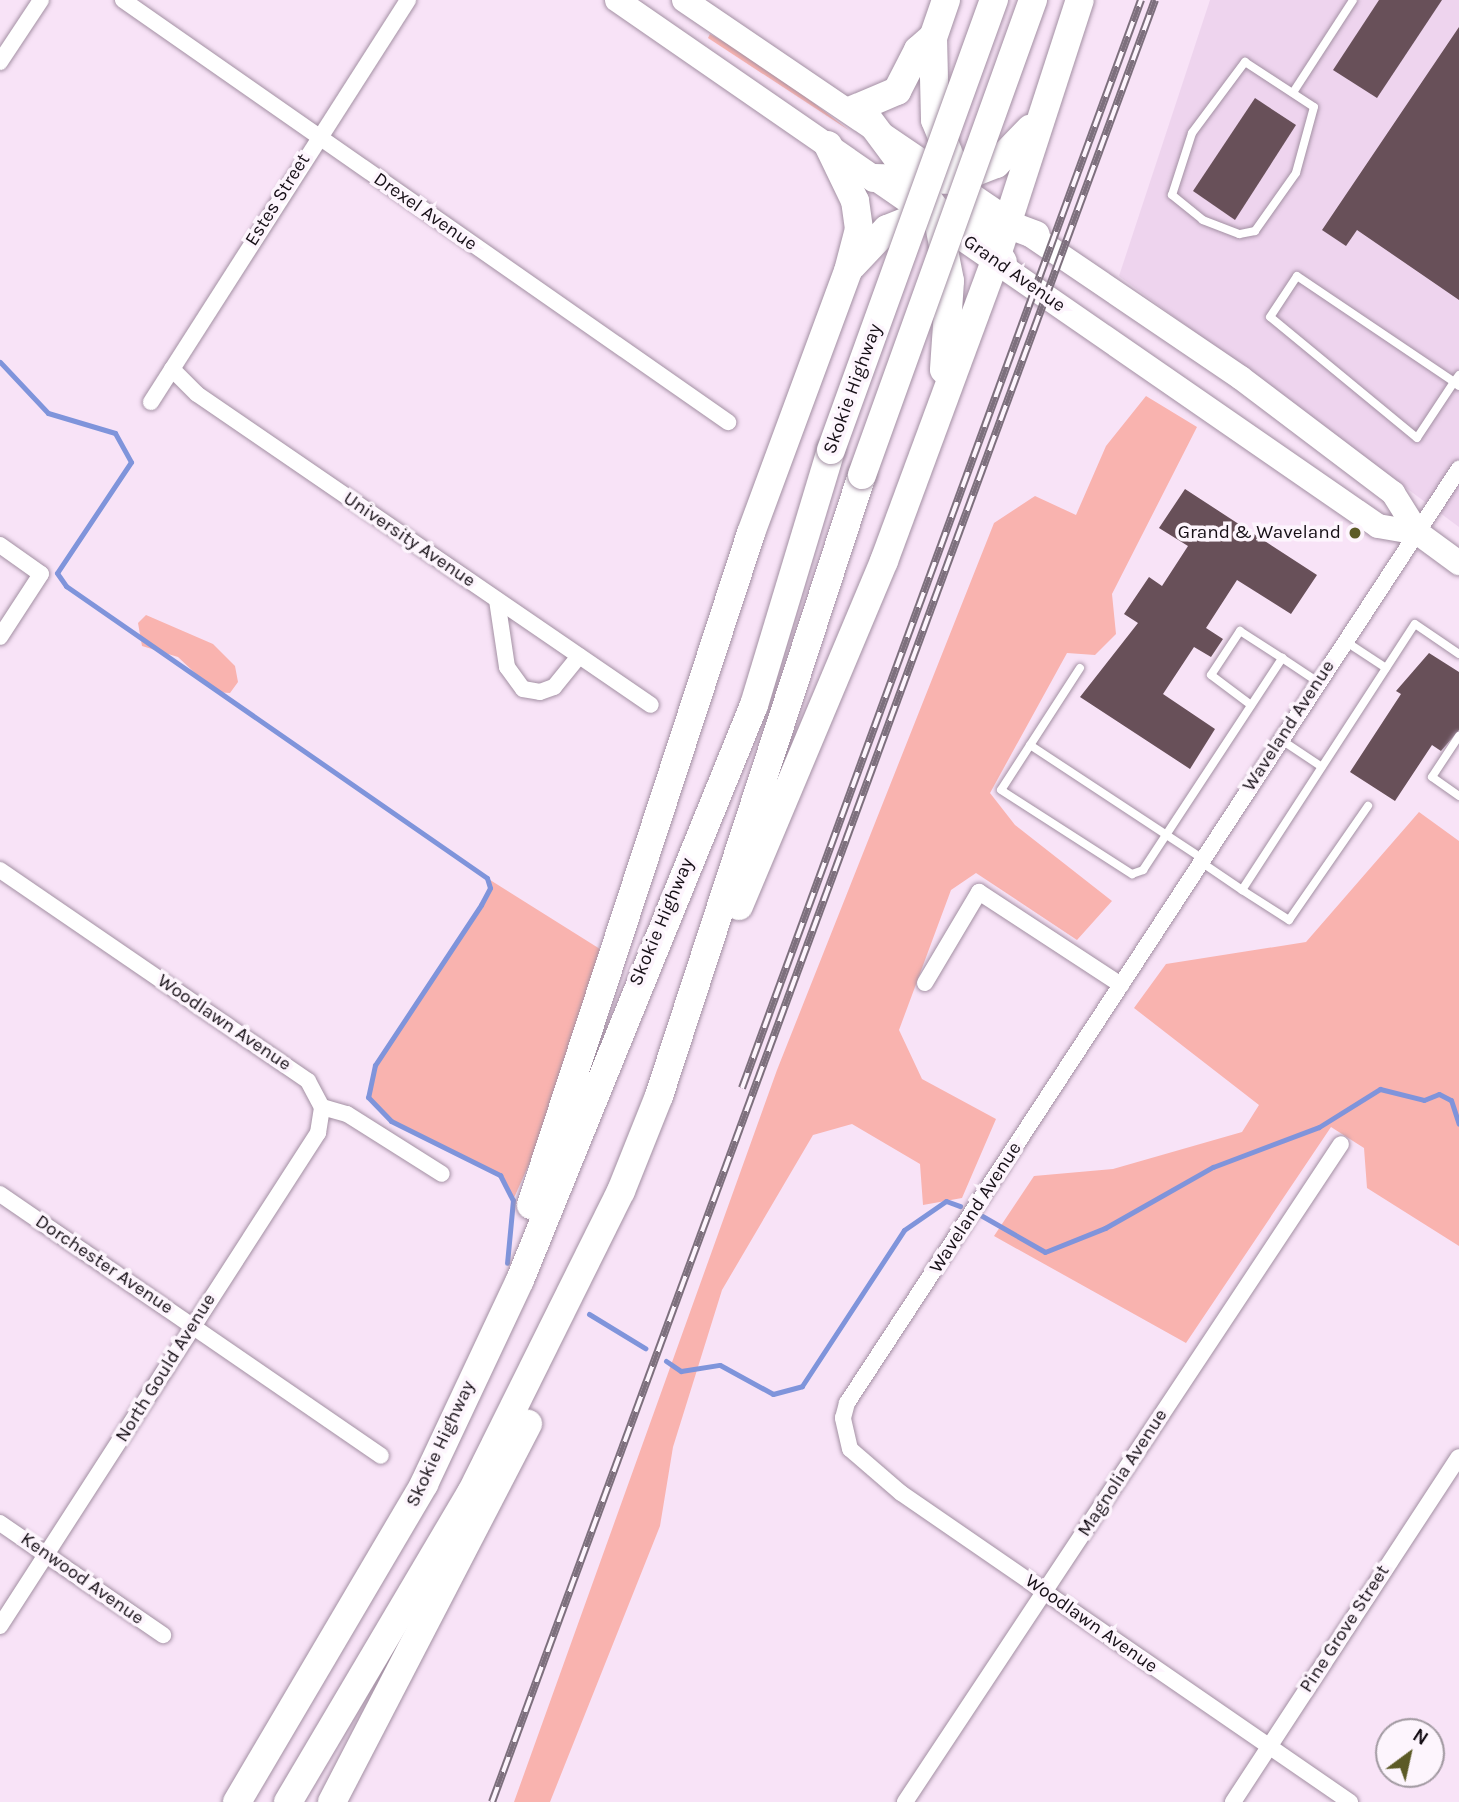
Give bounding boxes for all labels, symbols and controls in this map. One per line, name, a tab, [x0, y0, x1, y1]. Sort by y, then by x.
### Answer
street label: Estes Street	[241, 150, 315, 250]
street label: Drexel Avenue	[369, 168, 481, 256]
street label: Grand Avenue	[959, 230, 1069, 318]
street label: Skokie Highway	[819, 321, 887, 457]
street label: University Avenue	[339, 487, 479, 593]
place label: Grand & Waveland	[1178, 522, 1341, 544]
marker: Grand & Waveland	[1347, 525, 1363, 541]
street label: Waveland Avenue	[1238, 656, 1340, 796]
street label: Skokie Highway	[625, 855, 699, 989]
street label: Woodlawn Avenue	[153, 970, 295, 1076]
street label: Waveland Avenue	[925, 1138, 1027, 1278]
street label: Dorchester Avenue	[31, 1210, 177, 1320]
street label: North Gould Avenue	[111, 1289, 221, 1447]
street label: Skokie Highway	[402, 1377, 480, 1511]
street label: Magnolia Avenue	[1073, 1405, 1173, 1541]
street label: Kenwood Avenue	[16, 1528, 148, 1630]
street label: Pine Grove Street	[1295, 1561, 1395, 1697]
street label: Woodlawn Avenue	[1020, 1570, 1162, 1678]
north arrow	[1375, 1718, 1445, 1788]
text: N	[1409, 1724, 1432, 1750]

